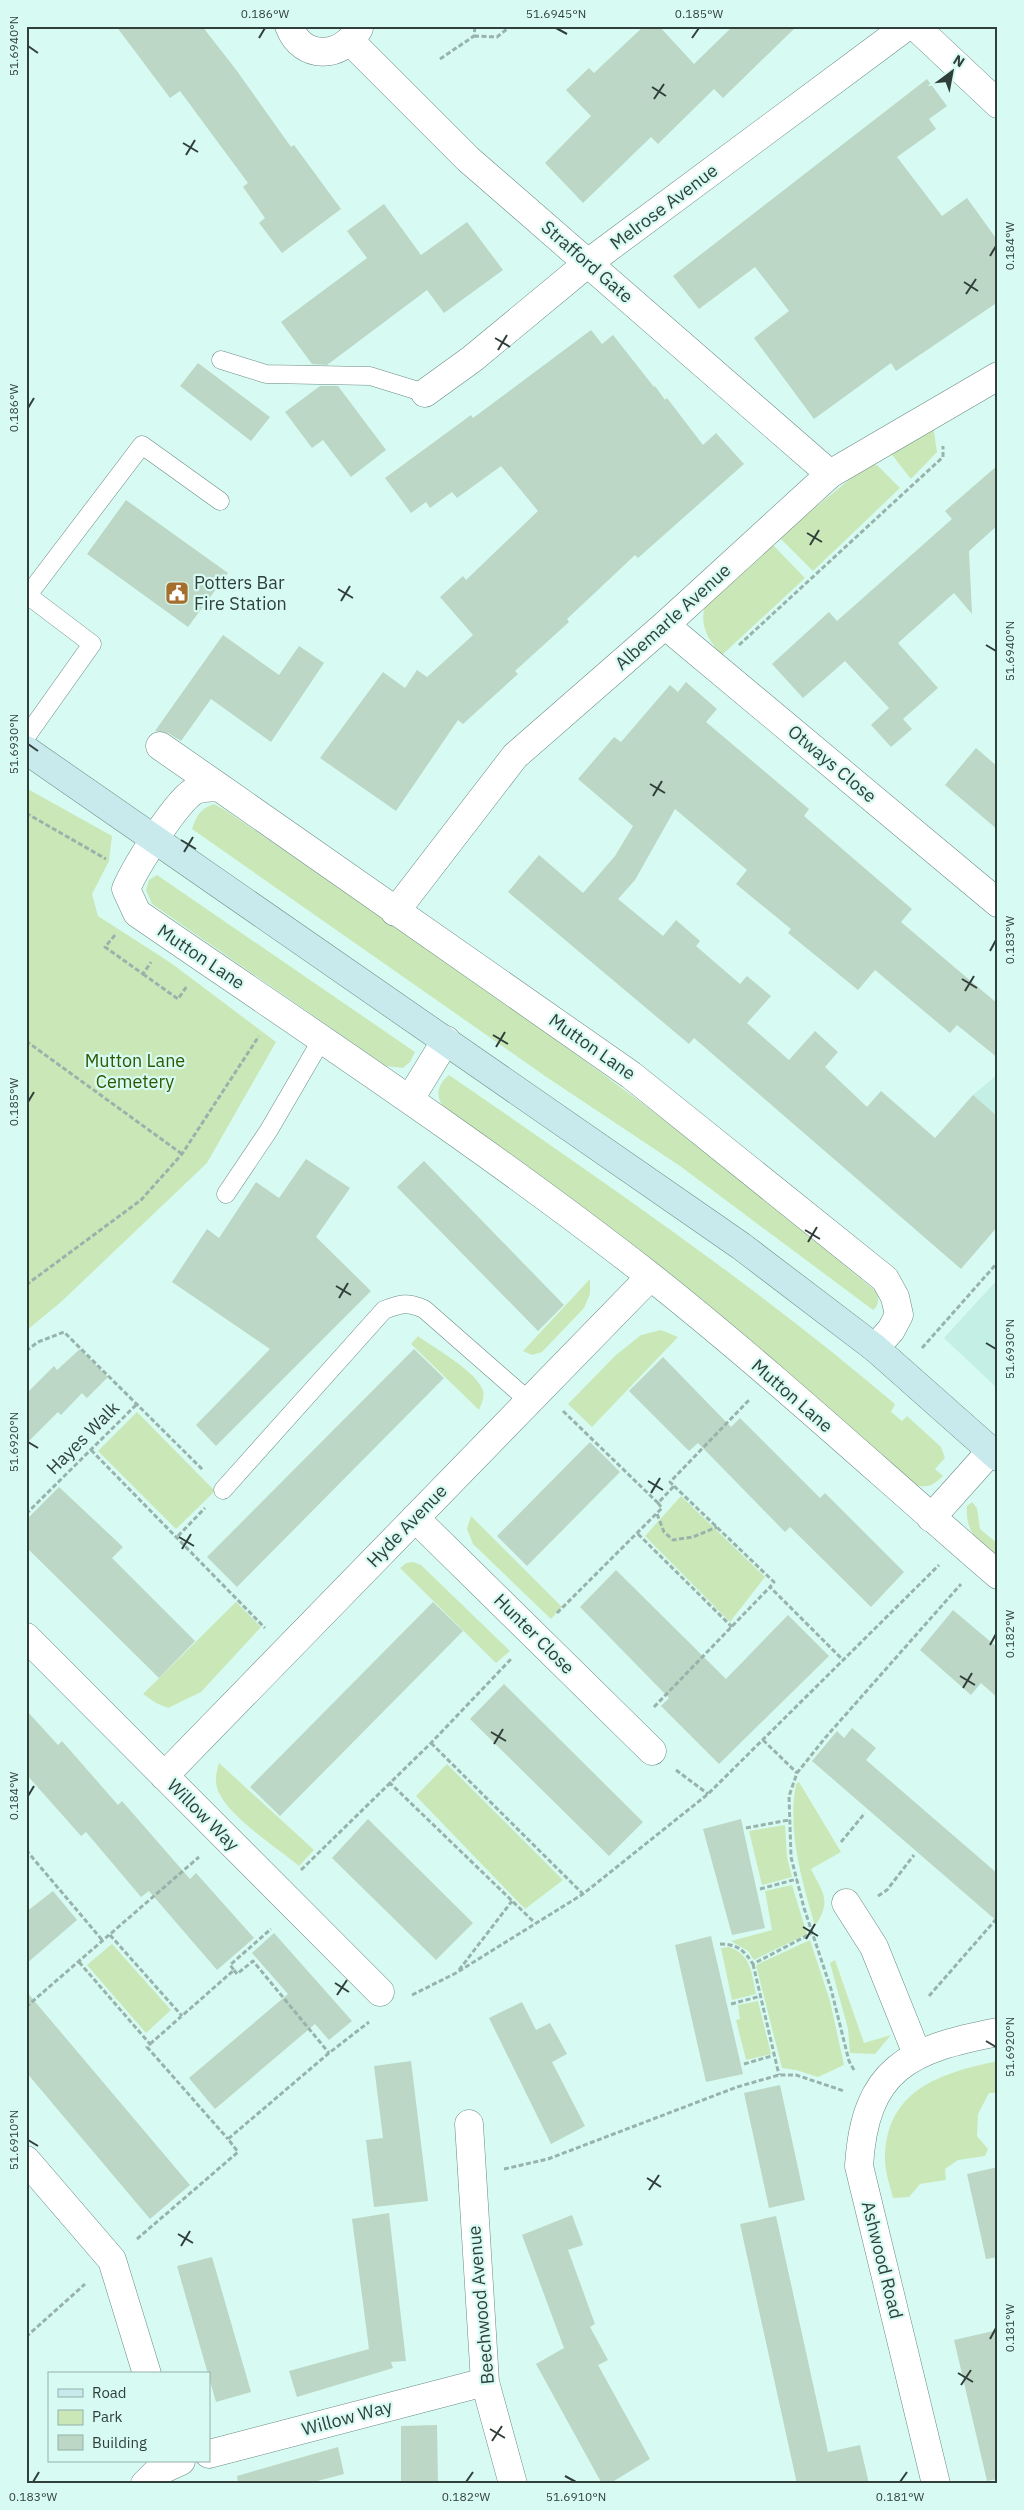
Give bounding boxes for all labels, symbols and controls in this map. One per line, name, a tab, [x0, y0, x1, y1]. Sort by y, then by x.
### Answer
text: 0.186°W	[241, 6, 289, 21]
text: 51.6945°N	[526, 6, 586, 21]
text: 0.185°W	[675, 6, 723, 21]
text: 51.6940°N	[6, 16, 21, 76]
north arrow	[926, 48, 976, 98]
text: N	[950, 51, 968, 71]
street label: Melrose Avenue	[605, 159, 722, 255]
street label: Strafford Gate	[537, 216, 638, 308]
text: 0.184°W	[1002, 222, 1017, 270]
text: 0.186°W	[6, 384, 21, 432]
street label: Albemarle Avenue	[610, 559, 735, 675]
place label: Potters Bar Fire Station	[194, 571, 287, 615]
public building icon: Potters Bar Fire Station	[164, 580, 190, 606]
text: 51.6940°N	[1002, 621, 1017, 681]
text: 51.6930°N	[6, 714, 21, 774]
street label: Otways Close	[783, 720, 882, 808]
text: 0.183°W	[1002, 916, 1017, 964]
street label: Mutton Lane	[153, 919, 249, 994]
street label: Mutton Lane	[545, 1008, 640, 1085]
park label: Mutton Lane Cemetery	[85, 1049, 185, 1093]
text: 0.185°W	[6, 1078, 21, 1126]
text: 51.6930°N	[1002, 1319, 1017, 1379]
street label: Mutton Lane	[747, 1354, 838, 1437]
street label: Hayes Walk	[41, 1396, 124, 1479]
text: 51.6920°N	[6, 1412, 21, 1472]
street label: Hyde Avenue	[361, 1479, 452, 1572]
street label: Hunter Close	[489, 1588, 580, 1679]
text: 0.182°W	[1002, 1610, 1017, 1658]
text: 0.184°W	[6, 1772, 21, 1820]
street label: Willow Way	[162, 1774, 244, 1856]
text: 51.6920°N	[1002, 2017, 1017, 2077]
text: 51.6910°N	[6, 2110, 21, 2170]
street label: Ashwood Road	[857, 2199, 908, 2321]
street label: Beechwood Avenue	[462, 2225, 499, 2385]
text: 0.181°W	[1002, 2304, 1017, 2352]
legend	[48, 2372, 210, 2462]
text: Road	[92, 2383, 127, 2402]
street label: Willow Way	[299, 2394, 395, 2441]
text: Park	[92, 2407, 122, 2426]
text: Building	[92, 2433, 147, 2452]
text: 0.183°W	[9, 2489, 57, 2504]
text: 0.182°W	[442, 2489, 490, 2504]
text: 51.6910°N	[546, 2489, 606, 2504]
text: 0.181°W	[876, 2489, 924, 2504]

